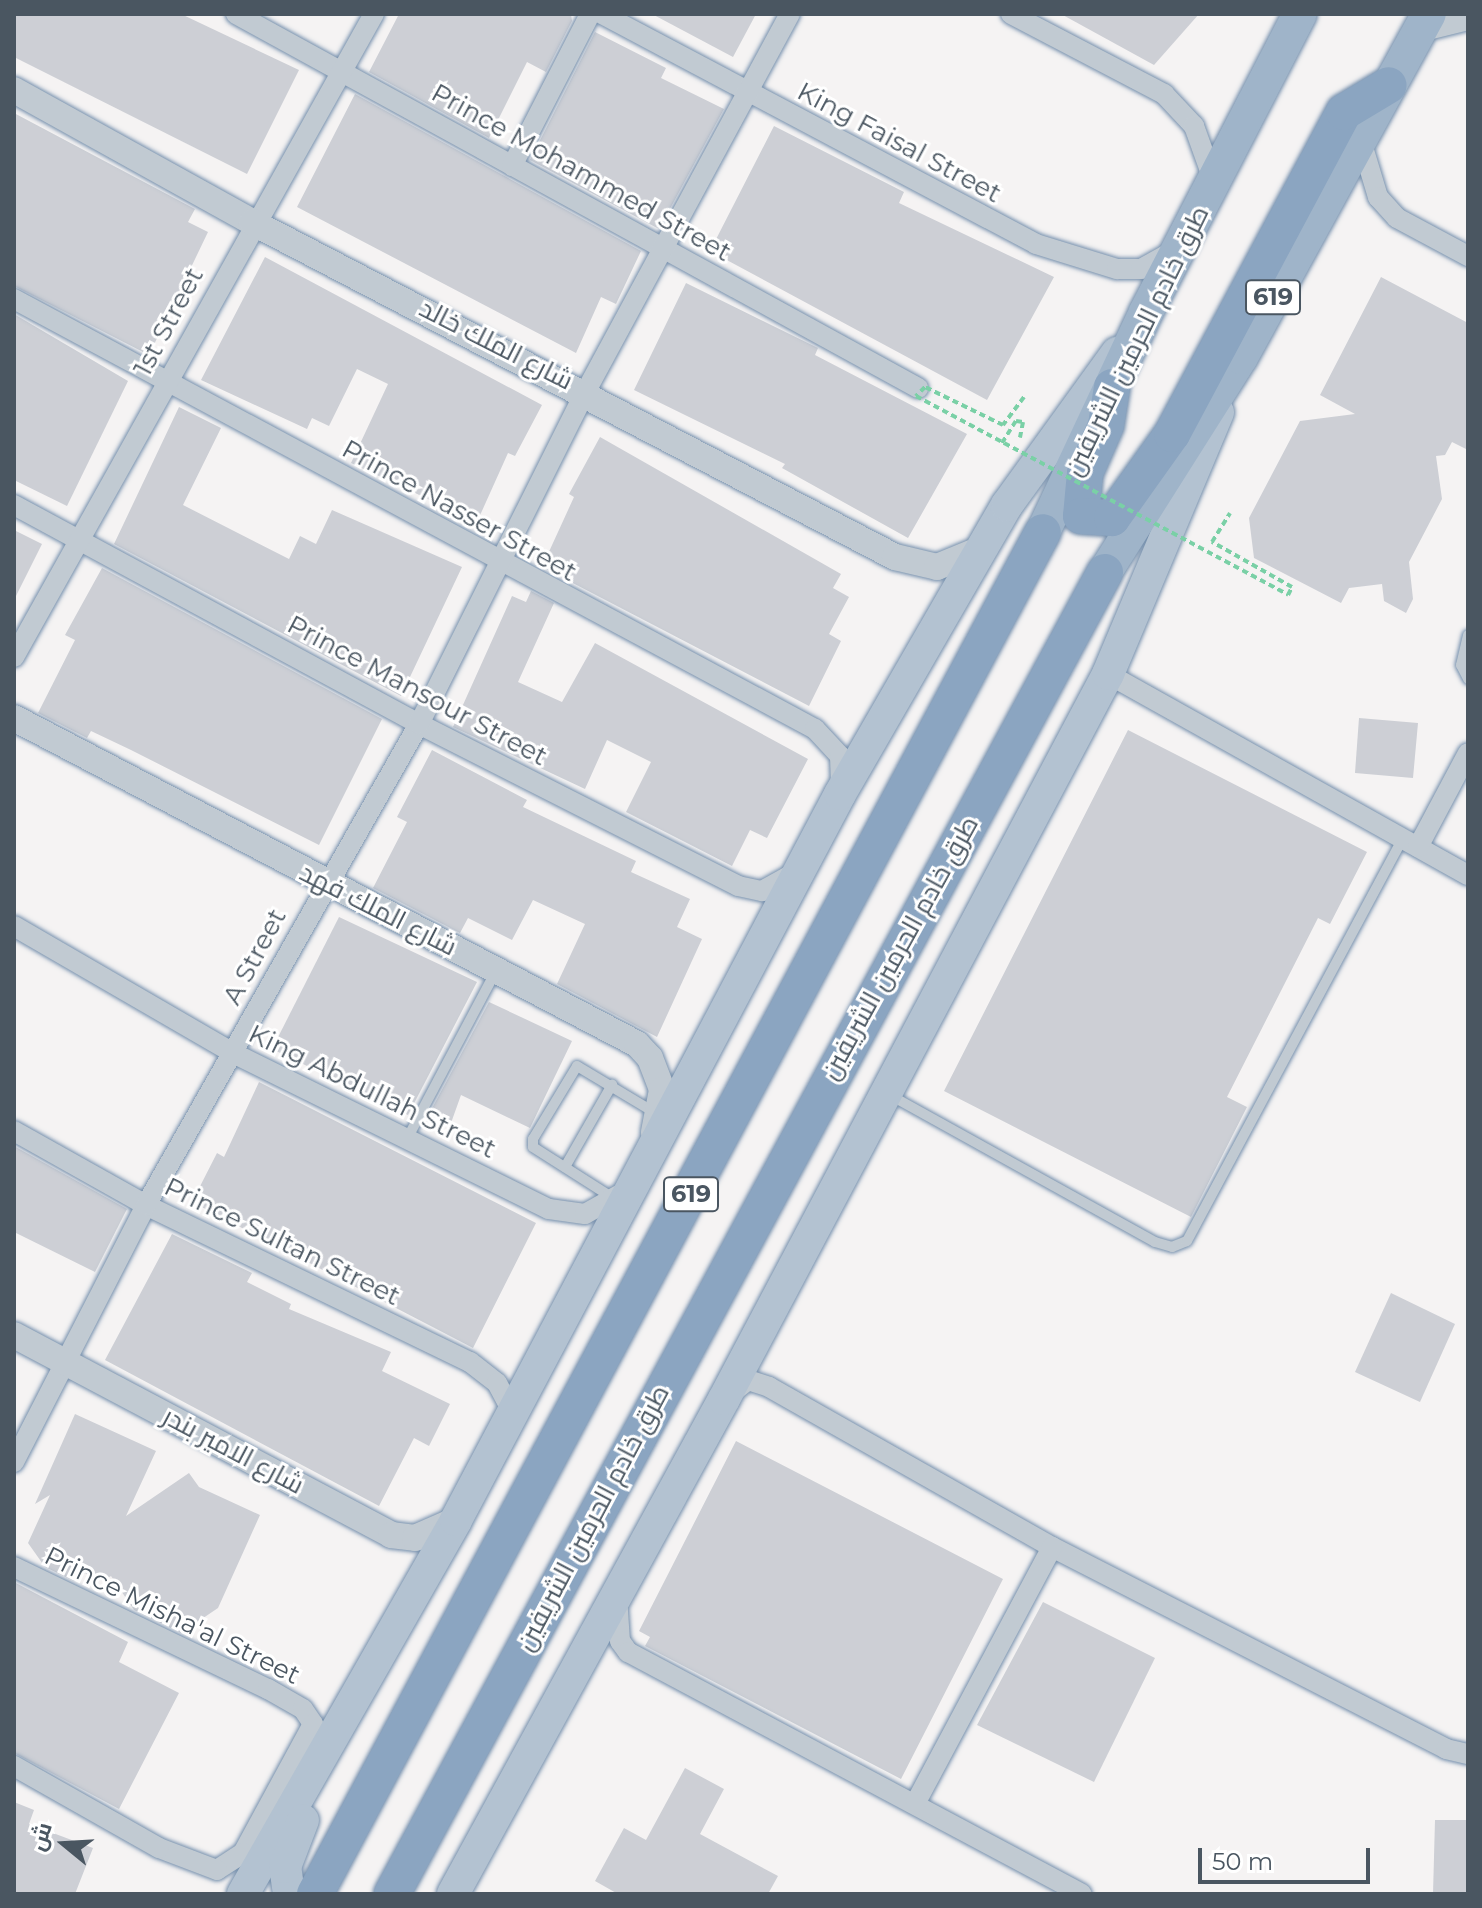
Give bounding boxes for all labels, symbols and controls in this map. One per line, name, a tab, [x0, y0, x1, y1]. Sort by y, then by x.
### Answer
street label: King Faisal Street	[792, 76, 1006, 210]
street label: Prince Mohammed Street	[426, 77, 736, 269]
street label: طرق خادم الحرمين الشريفين	[1058, 201, 1216, 481]
street label: 1st Street	[128, 263, 210, 381]
road number: 619	[1245, 277, 1301, 317]
street label: شارع الملك خالد	[414, 293, 578, 397]
street label: Prince Nasser Street	[336, 434, 582, 588]
street label: Prince Mansour Street	[282, 609, 552, 773]
street label: طرق خادم الحرمين الشريفين	[815, 811, 985, 1085]
street label: شارع الملك فهد	[294, 857, 462, 963]
street label: A Street	[217, 904, 293, 1010]
street label: King Abdullah Street	[243, 1018, 501, 1166]
street label: Prince Sultan Street	[159, 1171, 405, 1313]
road number: 619	[663, 1174, 719, 1214]
street label: طرق خادم الحرمين الشريفين	[510, 1380, 676, 1656]
street label: شارع الامير بندر	[157, 1401, 309, 1501]
street label: Prince Misha'al Street	[39, 1541, 305, 1691]
north arrow	[24, 1804, 104, 1884]
text: ش	[23, 1819, 58, 1854]
scale bar	[1202, 1832, 1374, 1882]
text: 50 m	[1212, 1847, 1273, 1876]

